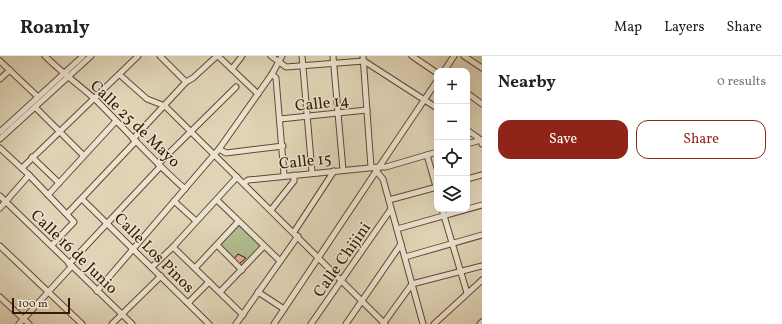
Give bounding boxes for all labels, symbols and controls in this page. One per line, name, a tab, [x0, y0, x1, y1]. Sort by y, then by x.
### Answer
text: Roamly	[20, 15, 90, 41]
text: Map	[614, 18, 642, 37]
text: Layers	[664, 18, 704, 37]
text: Share	[726, 18, 762, 37]
map controls	[434, 68, 470, 212]
button: +	[434, 68, 470, 104]
text: Nearby	[498, 71, 556, 94]
text: 0 results	[717, 73, 766, 91]
street label: Calle 25 de Mayo	[85, 76, 185, 173]
street label: Calle 14	[294, 90, 350, 118]
button: −	[434, 104, 470, 140]
button: Save	[498, 120, 628, 159]
button: Share	[636, 120, 766, 159]
button: locate	[434, 140, 470, 176]
street label: Calle 15	[278, 148, 333, 176]
button: layers	[434, 176, 470, 212]
street label: Calle 16 de Junio	[25, 205, 122, 300]
street label: Calle Los Pinos	[109, 208, 199, 299]
street label: Calle Chijini	[309, 218, 377, 302]
scale bar	[12, 296, 70, 315]
text: 100 m	[18, 297, 48, 312]

